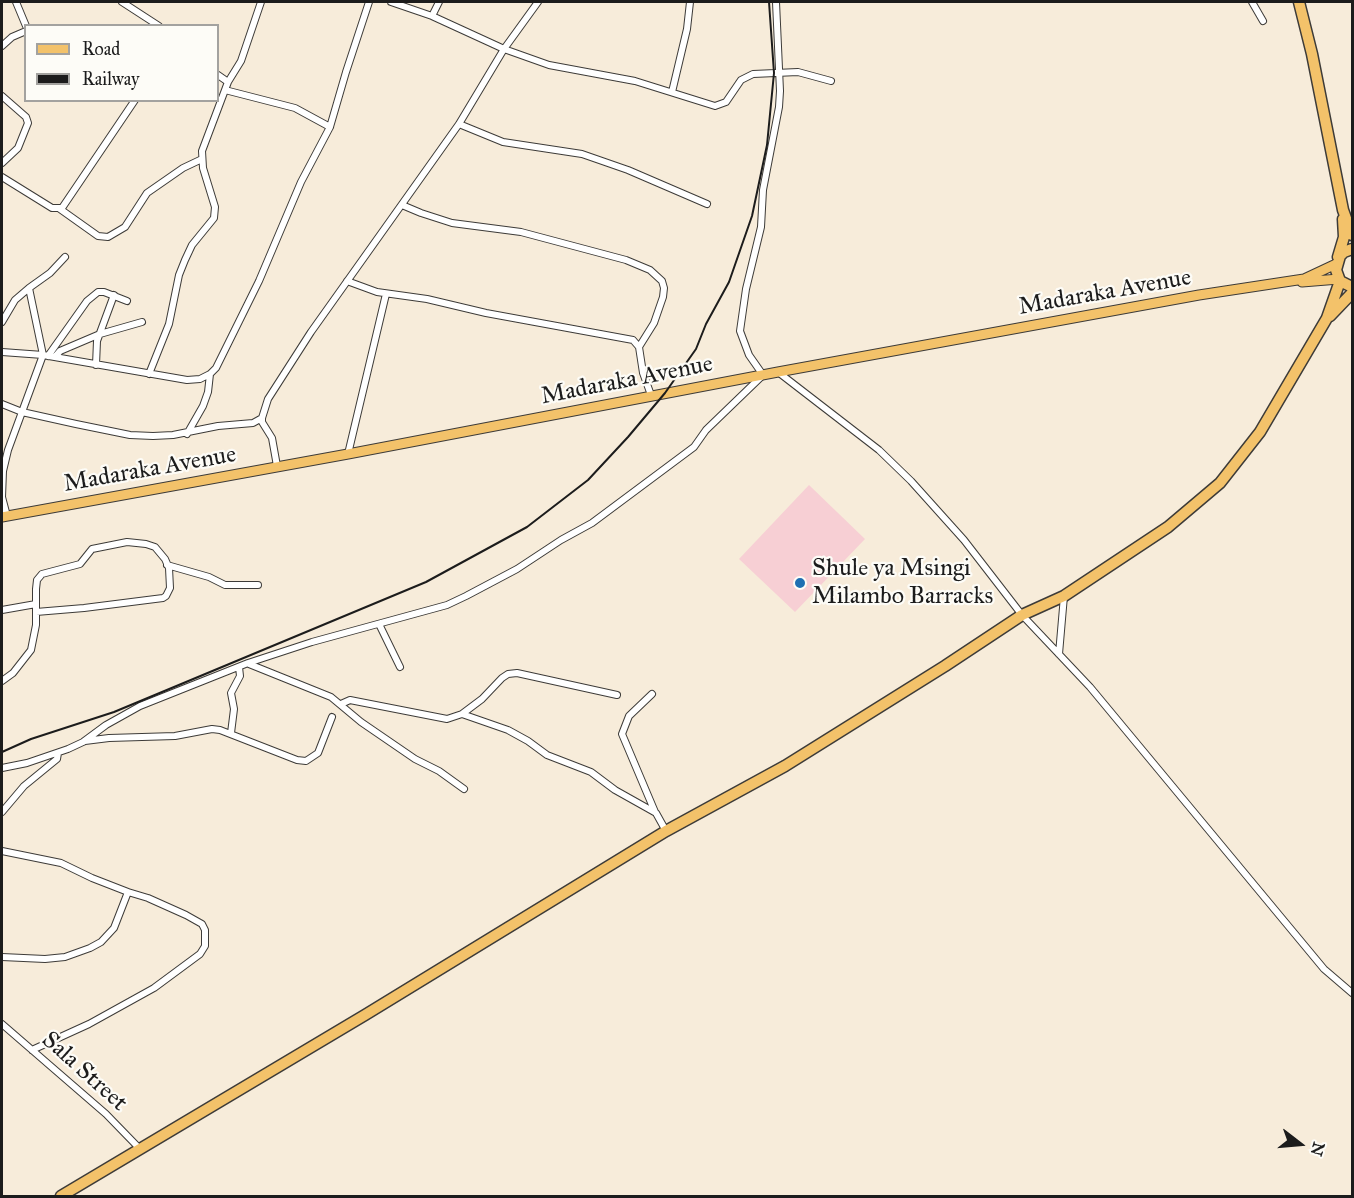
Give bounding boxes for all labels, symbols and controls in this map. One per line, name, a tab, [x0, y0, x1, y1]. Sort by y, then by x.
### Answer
legend	[24, 24, 219, 102]
text: Road	[82, 38, 120, 60]
text: Railway	[82, 68, 139, 90]
street label: Madaraka Avenue	[1016, 264, 1194, 322]
street label: Madaraka Avenue	[539, 350, 715, 412]
street label: Madaraka Avenue	[61, 441, 239, 499]
place label: Shule ya Msingi Milambo Barracks	[812, 555, 993, 611]
marker: Shule ya Msingi Milambo Barracks	[793, 576, 807, 590]
street label: Sala Street	[35, 1026, 133, 1118]
north arrow	[1270, 1114, 1330, 1174]
text: N	[1307, 1140, 1329, 1158]

